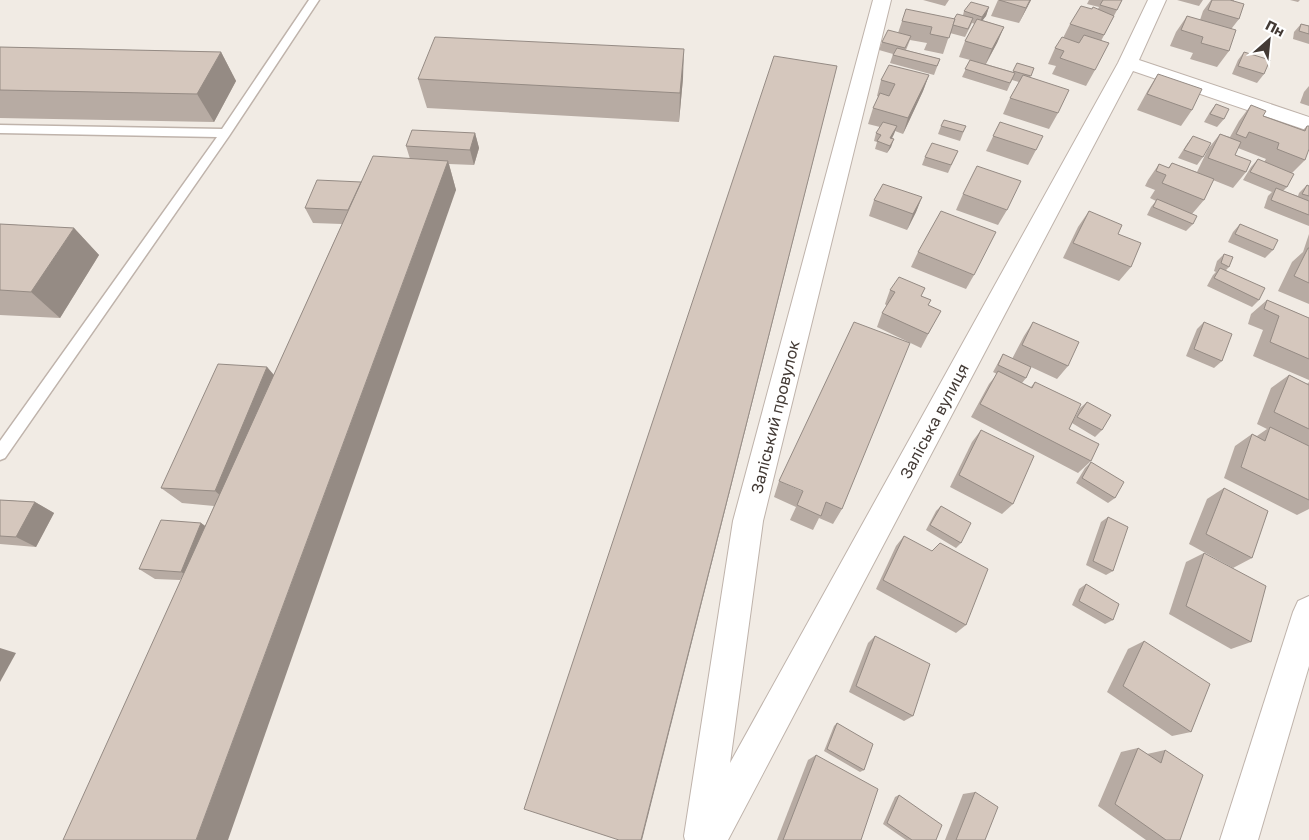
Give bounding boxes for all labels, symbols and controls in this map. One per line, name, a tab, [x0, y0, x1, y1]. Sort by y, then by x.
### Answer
north arrow	[1244, 15, 1294, 65]
text: Пн	[1263, 16, 1287, 40]
street label: Заліський провулок	[746, 338, 804, 496]
street label: Заліська вулиця	[895, 360, 973, 482]

